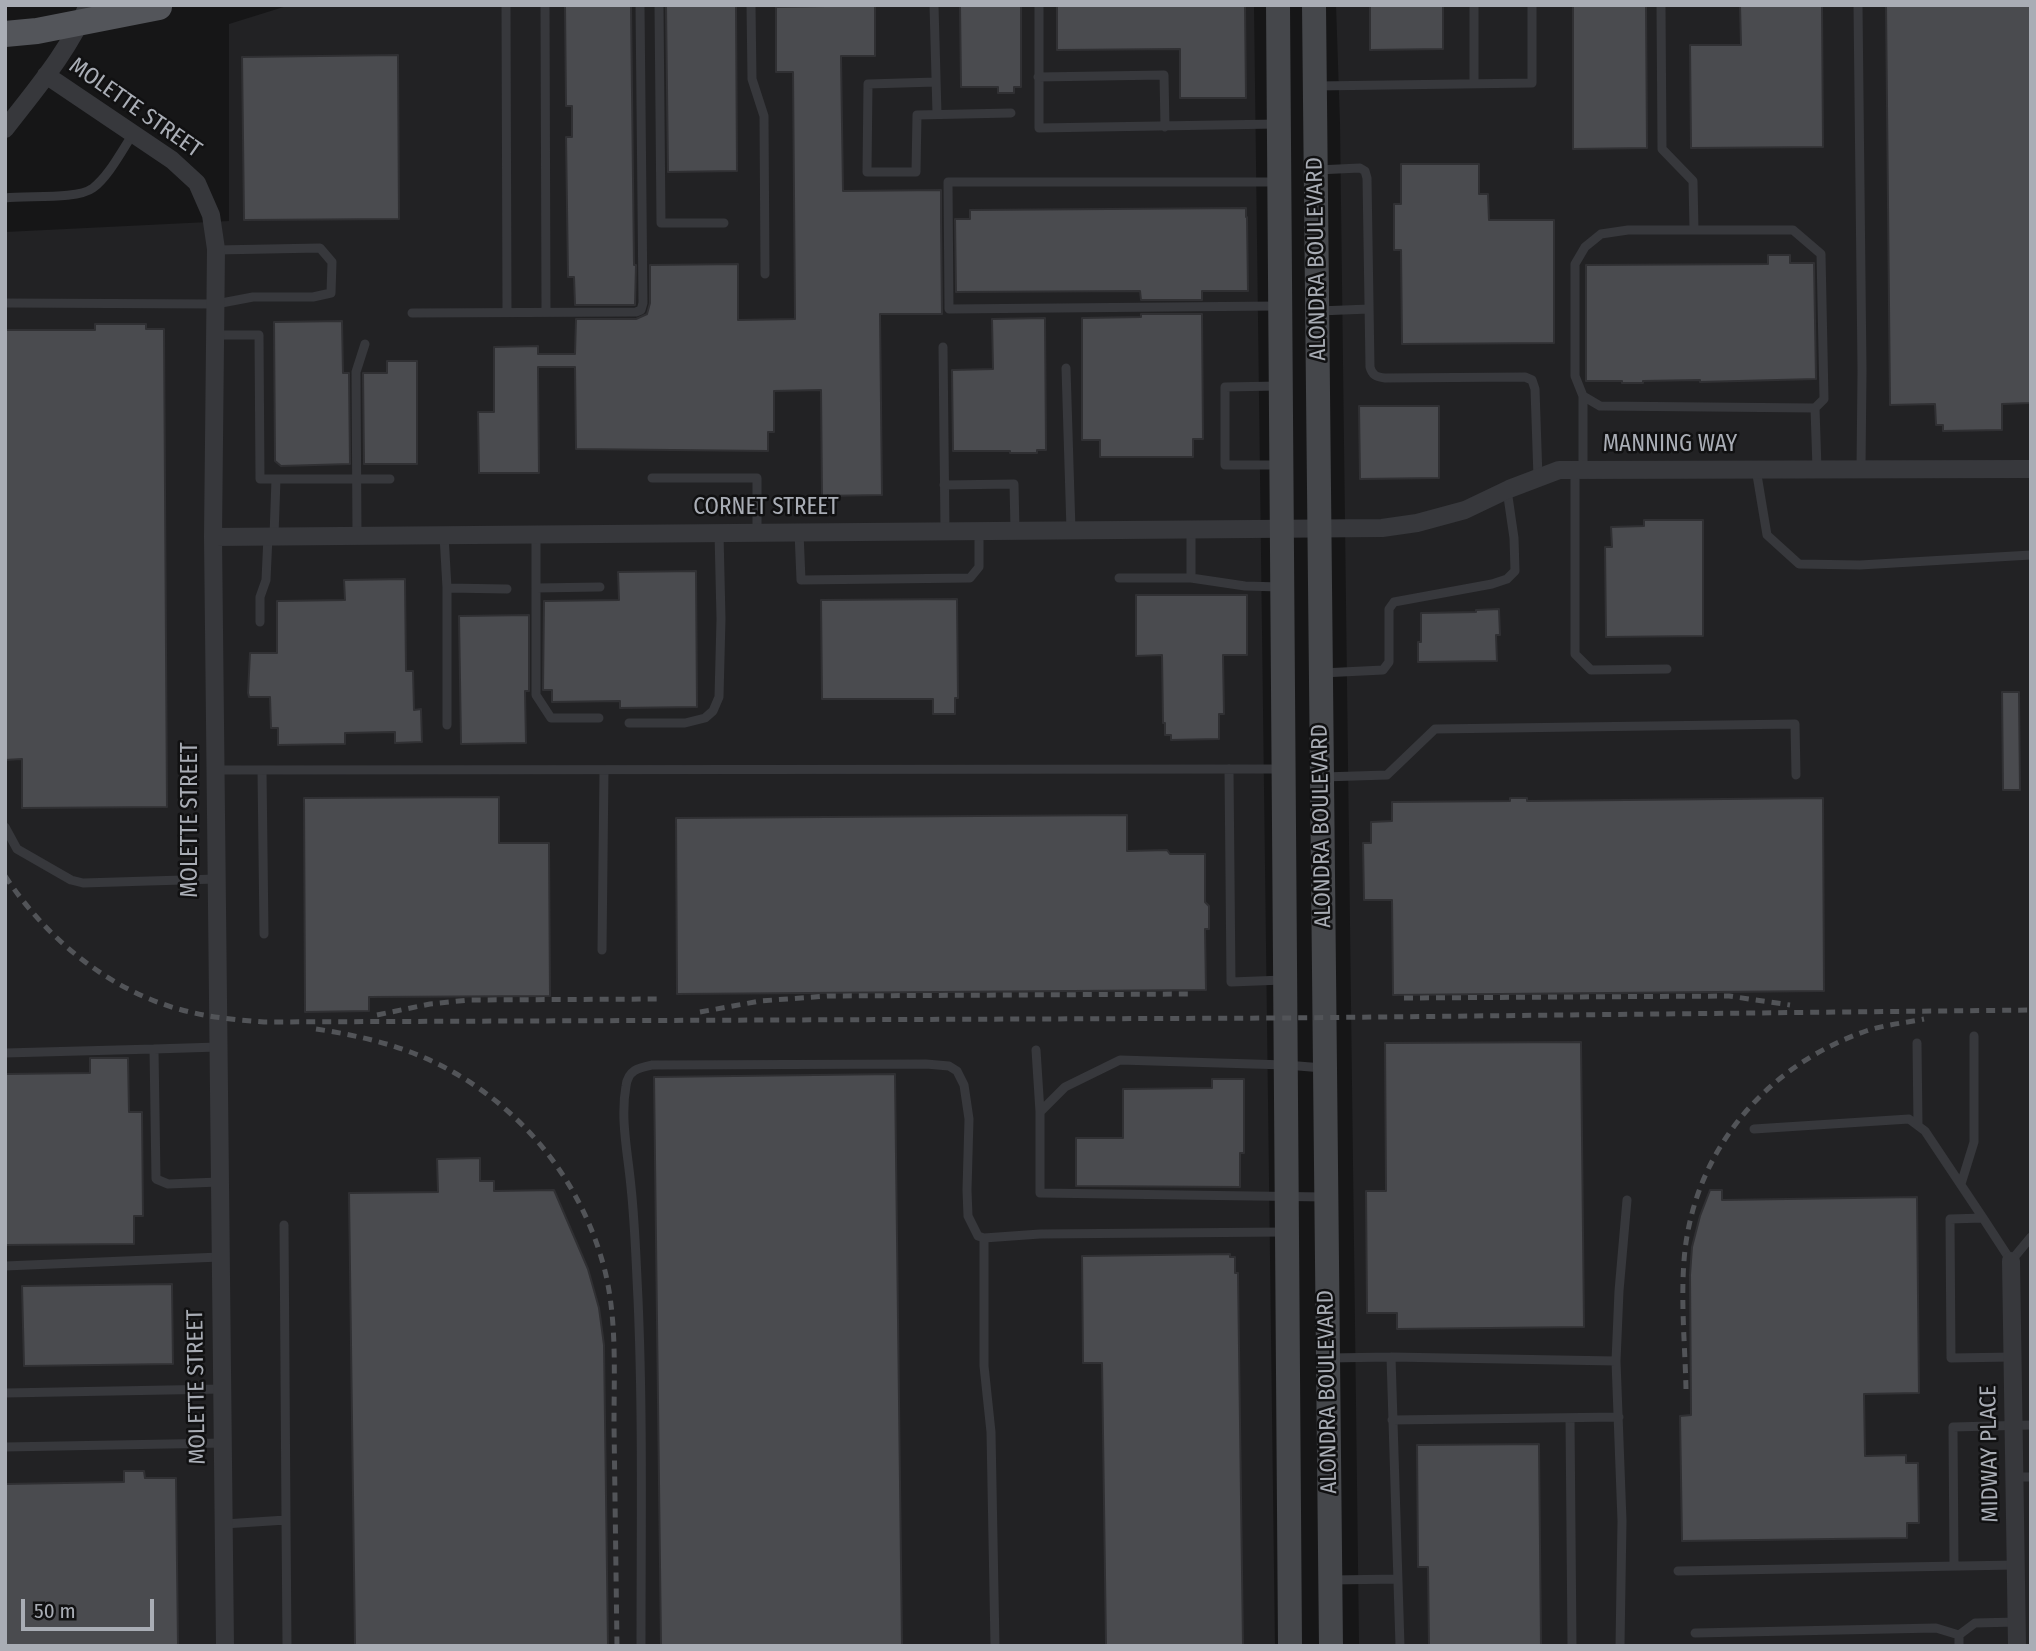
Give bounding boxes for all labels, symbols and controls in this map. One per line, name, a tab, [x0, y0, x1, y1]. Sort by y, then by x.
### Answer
street label: MOLETTE STREET	[63, 52, 207, 164]
street label: ALONDRA BOULEVARD	[1301, 157, 1333, 361]
street label: MANNING WAY	[1603, 431, 1737, 459]
street label: CORNET STREET	[693, 494, 839, 522]
street label: ALONDRA BOULEVARD	[1306, 724, 1338, 928]
street label: MOLETTE STREET	[177, 742, 205, 898]
street label: ALONDRA BOULEVARD	[1312, 1290, 1344, 1494]
street label: MOLETTE STREET	[182, 1309, 212, 1465]
street label: MIDWAY PLACE	[1975, 1385, 2005, 1523]
scale bar	[24, 1584, 158, 1628]
text: 50 m	[34, 1598, 76, 1624]

